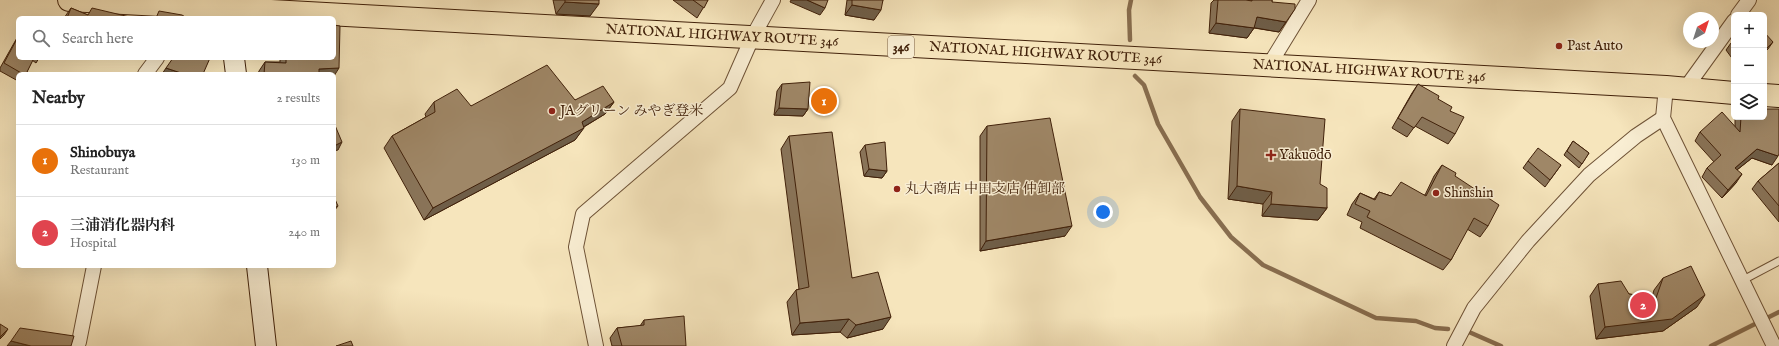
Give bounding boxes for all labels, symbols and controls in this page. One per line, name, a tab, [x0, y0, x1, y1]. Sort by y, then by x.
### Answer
north arrow	[1683, 12, 1719, 48]
map controls	[1731, 12, 1767, 120]
button: +	[1731, 12, 1767, 48]
search box	[16, 16, 336, 60]
street label: NATIONAL HIGHWAY ROUTE 346	[605, 20, 840, 51]
icon: search	[30, 27, 52, 49]
text: Search here	[62, 29, 133, 48]
road number: 346	[888, 36, 914, 58]
place label: Past Auto	[1567, 37, 1623, 55]
street label: NATIONAL HIGHWAY ROUTE 346	[929, 38, 1164, 69]
marker: Past Auto	[1554, 41, 1564, 51]
button: −	[1731, 48, 1767, 84]
street label: NATIONAL HIGHWAY ROUTE 346	[1252, 55, 1487, 86]
button: layers	[1731, 84, 1767, 120]
pin: 1	[811, 86, 837, 116]
text: Nearby	[32, 88, 85, 109]
text: 2 results	[276, 90, 320, 107]
place label: JAグリーン みやぎ登米	[558, 102, 704, 120]
marker: JAグリーン みやぎ登米	[547, 106, 557, 116]
text: Shinobuya	[70, 143, 135, 162]
place label: Yakuōdō	[1279, 146, 1332, 164]
marker: Yakuōdō	[1266, 150, 1276, 160]
text: 1	[43, 152, 47, 169]
text: 130 m	[291, 152, 320, 169]
text: Restaurant	[70, 162, 129, 179]
place label: 丸大商店 中田支店 仲卸部	[905, 180, 1065, 198]
marker: 丸大商店 中田支店 仲卸部	[892, 184, 902, 194]
place label: Shinshin	[1444, 184, 1494, 202]
marker: Shinshin	[1431, 188, 1441, 198]
your location	[1093, 202, 1113, 222]
text: 三浦消化器内科	[70, 216, 175, 235]
text: 2	[42, 224, 48, 241]
text: 240 m	[288, 224, 320, 241]
text: Hospital	[70, 235, 117, 252]
pin: 2	[1630, 290, 1656, 320]

